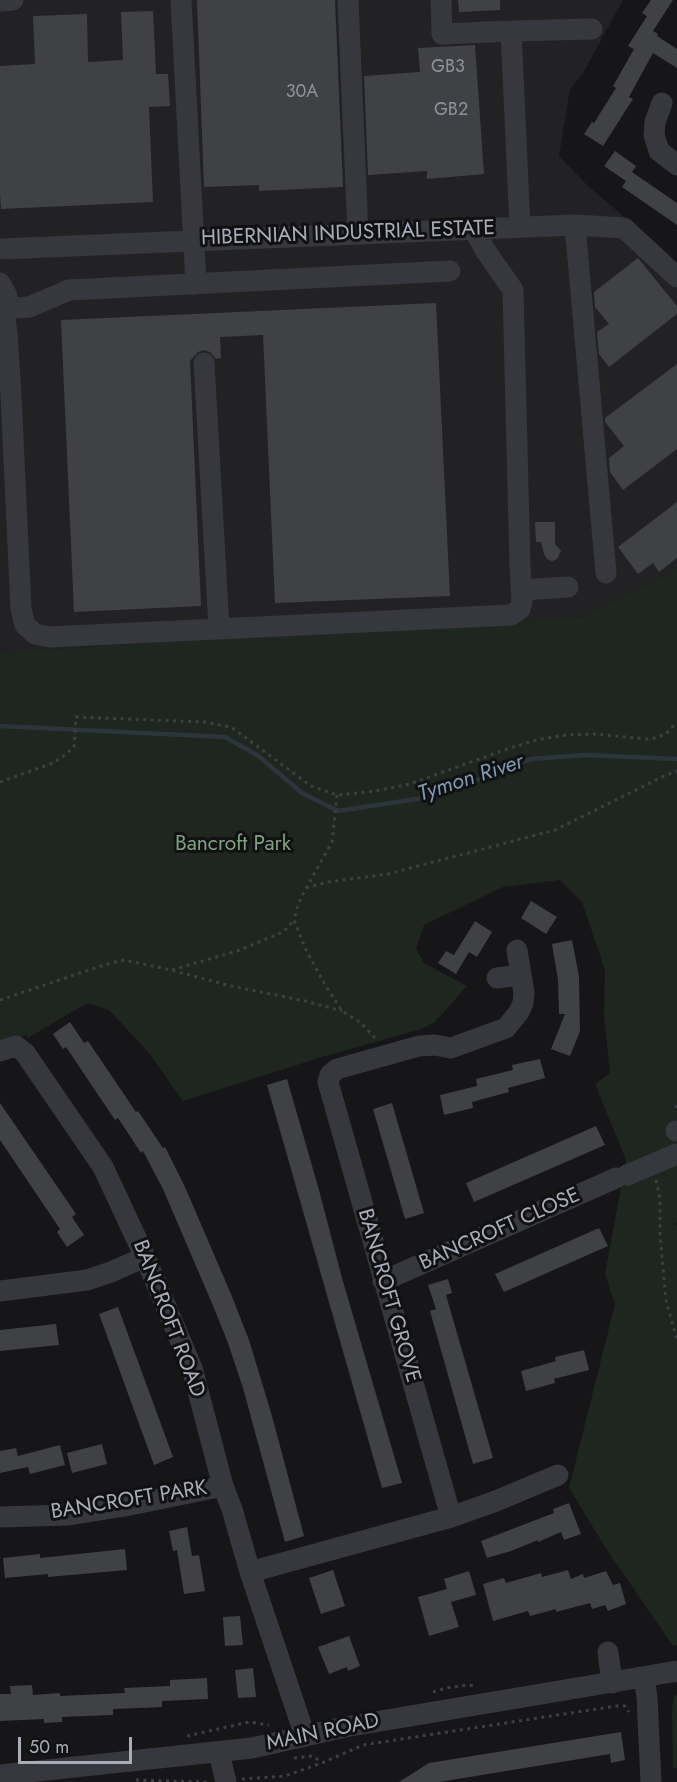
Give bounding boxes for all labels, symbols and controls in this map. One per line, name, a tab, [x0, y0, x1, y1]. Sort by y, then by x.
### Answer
house number: GB3	[431, 57, 465, 79]
house number: 30A	[286, 82, 318, 104]
house number: GB2	[434, 100, 468, 122]
street label: HIBERNIAN INDUSTRIAL ESTATE	[201, 216, 495, 252]
water label: Tymon River	[415, 750, 527, 808]
park label: Bancroft Park	[175, 832, 291, 858]
street label: BANCROFT CLOSE	[416, 1183, 584, 1277]
street label: BANCROFT GROVE	[351, 1206, 425, 1386]
street label: BANCROFT ROAD	[126, 1237, 210, 1401]
street label: BANCROFT PARK	[49, 1476, 209, 1526]
street label: MAIN ROAD	[264, 1709, 382, 1757]
scale bar	[21, 1725, 135, 1763]
text: 50 m	[29, 1734, 69, 1760]

